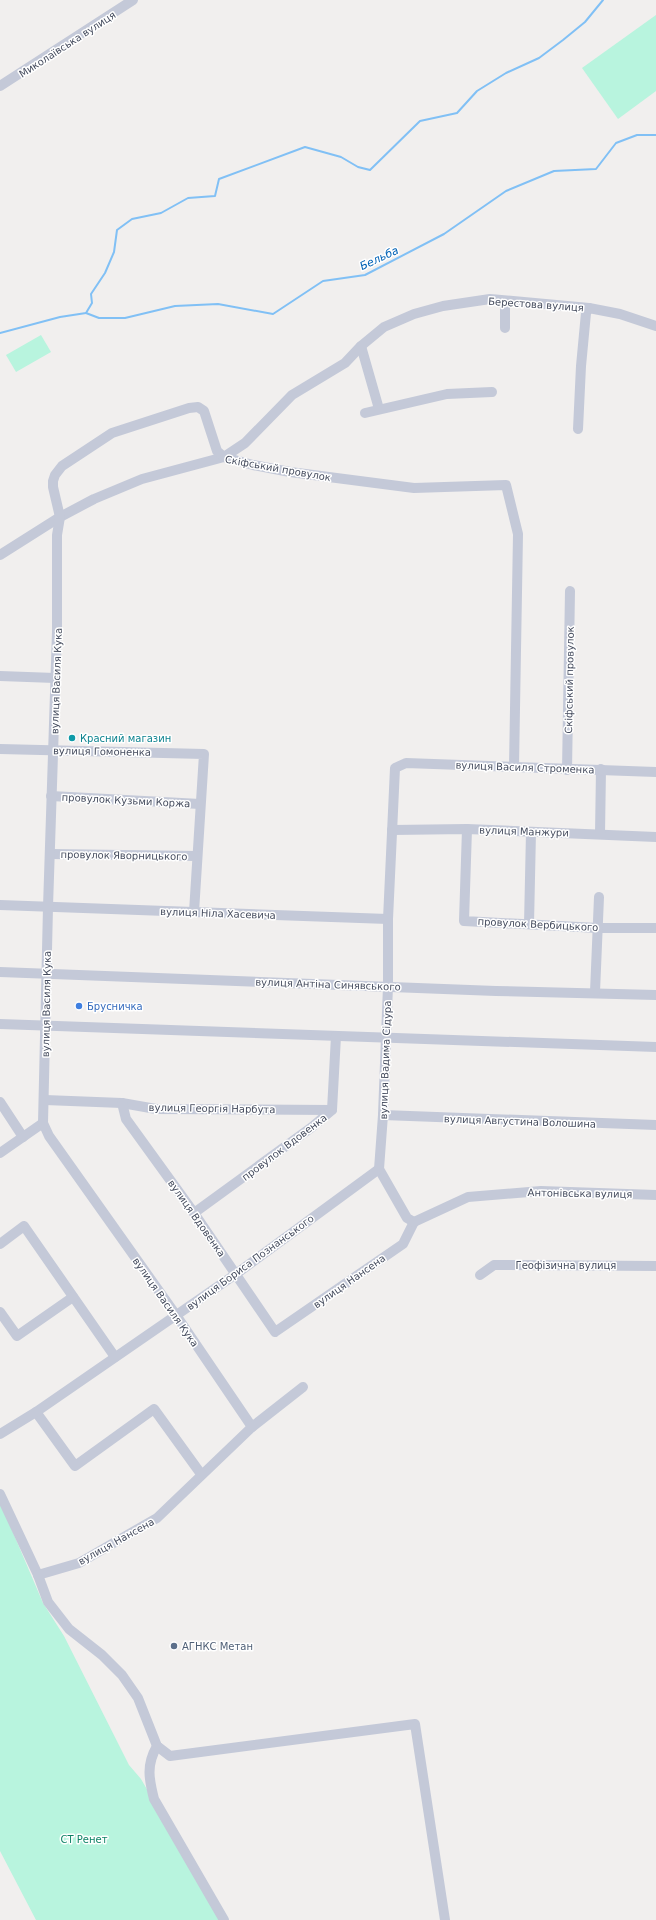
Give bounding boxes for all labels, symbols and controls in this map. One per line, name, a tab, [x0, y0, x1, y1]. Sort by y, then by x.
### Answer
street label: Миколаївська вулиця	[17, 9, 118, 80]
water label: Бельба	[358, 244, 401, 273]
street label: Берестова вулиця	[488, 296, 584, 313]
street label: Скіфський провулок	[224, 454, 332, 483]
street label: Скіфський провулок	[563, 626, 576, 734]
street label: вулиця Василя Кука	[49, 628, 64, 734]
marker: Красний магазин	[67, 733, 77, 743]
place label: Красний магазин	[80, 733, 171, 744]
street label: вулиця Гомоненка	[53, 745, 151, 758]
street label: вулиця Василя Строменка	[455, 760, 595, 775]
street label: провулок Кузьми Коржа	[61, 792, 191, 809]
street label: вулиця Манжури	[479, 824, 569, 839]
street label: провулок Яворницького	[60, 849, 188, 862]
street label: вулиця Ніла Хасевича	[160, 906, 276, 921]
street label: провулок Вербицького	[477, 916, 599, 933]
street label: вулиця Василя Кука	[40, 951, 53, 1057]
street label: вулиця Антіна Синявського	[255, 976, 401, 993]
street label: вулиця Вадима Сідура	[378, 1000, 393, 1120]
marker: Брусничка	[74, 1001, 84, 1011]
place label: Брусничка	[87, 1001, 143, 1012]
street label: вулиця Георгія Нарбута	[149, 1102, 275, 1115]
street label: провулок Вдовенка	[240, 1112, 329, 1183]
street label: вулиця Августина Волошина	[444, 1113, 596, 1130]
street label: вулиця Вдовенка	[166, 1178, 227, 1259]
street label: Антонівська вулиця	[528, 1187, 632, 1200]
street label: вулиця Бориса Познанського	[185, 1213, 316, 1312]
street label: вулиця Нансена	[311, 1252, 387, 1310]
street label: вулиця Василя Кука	[131, 1256, 201, 1349]
street label: Геофізична вулиця	[516, 1260, 616, 1271]
street label: вулиця Нансена	[76, 1516, 156, 1567]
marker: АГНКС Метан	[169, 1641, 179, 1651]
place label: АГНКС Метан	[182, 1641, 253, 1652]
park label: СТ Ренет	[61, 1834, 108, 1845]

